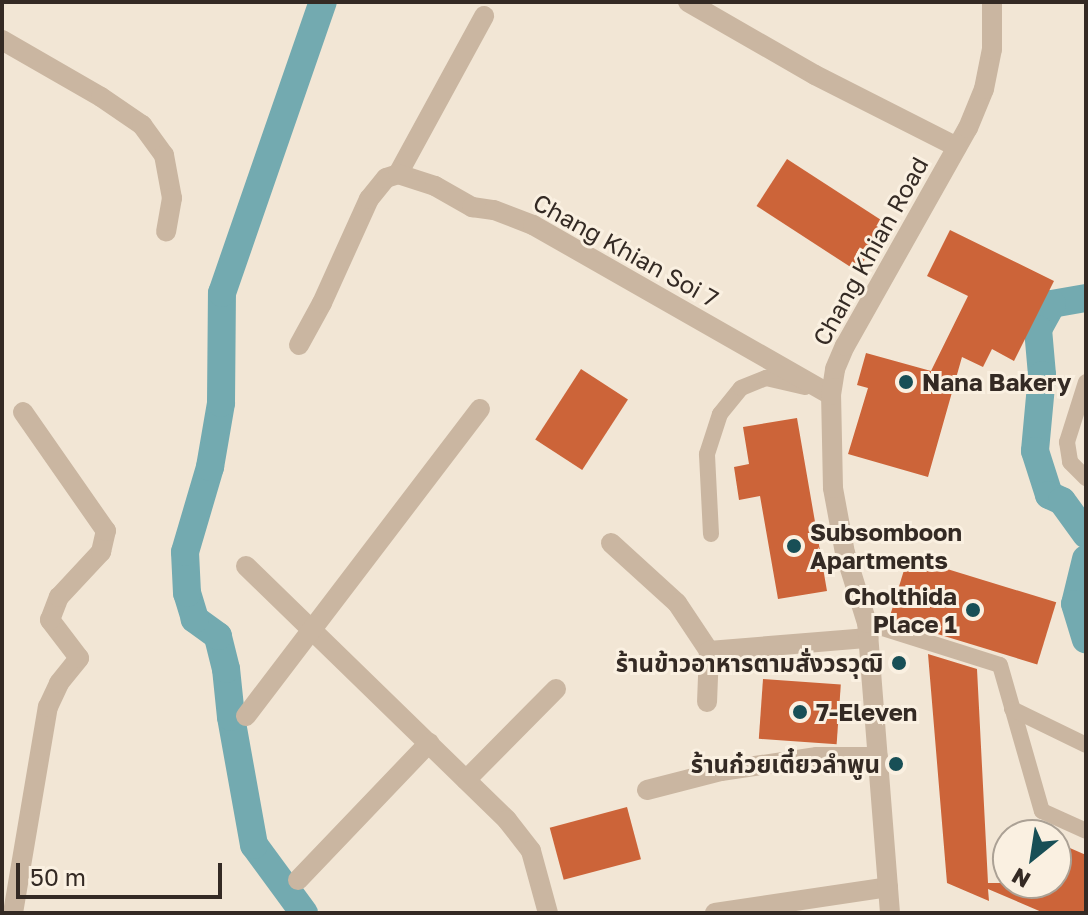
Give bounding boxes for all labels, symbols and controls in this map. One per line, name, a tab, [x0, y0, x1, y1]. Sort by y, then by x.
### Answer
street label: Chang Khian Road	[806, 152, 934, 350]
street label: Chang Khian Soi 7	[528, 187, 724, 313]
place label: Nana Bakery	[922, 368, 1071, 396]
marker: Nana Bakery	[897, 373, 915, 391]
place label: Subsomboon Apartments	[810, 518, 962, 574]
marker: Subsomboon Apartments	[785, 537, 803, 555]
place label: Cholthida Place 1	[844, 582, 957, 638]
marker: Cholthida Place 1	[964, 601, 982, 619]
place label: ร้านข้าวอาหารตามสั่งวรวุฒิ	[616, 649, 883, 677]
marker: ร้านข้าวอาหารตามสั่งวรวุฒิ	[890, 654, 908, 672]
place label: 7-Eleven	[816, 698, 917, 726]
marker: 7-Eleven	[791, 703, 809, 721]
place label: ร้านก๋วยเตี๋ยวลำพูน	[691, 750, 880, 778]
marker: ร้านก๋วยเตี๋ยวลำพูน	[887, 755, 905, 773]
north arrow	[992, 819, 1072, 899]
scale bar	[20, 847, 226, 897]
text: 50 m	[30, 862, 86, 891]
text: N	[1007, 863, 1035, 894]

